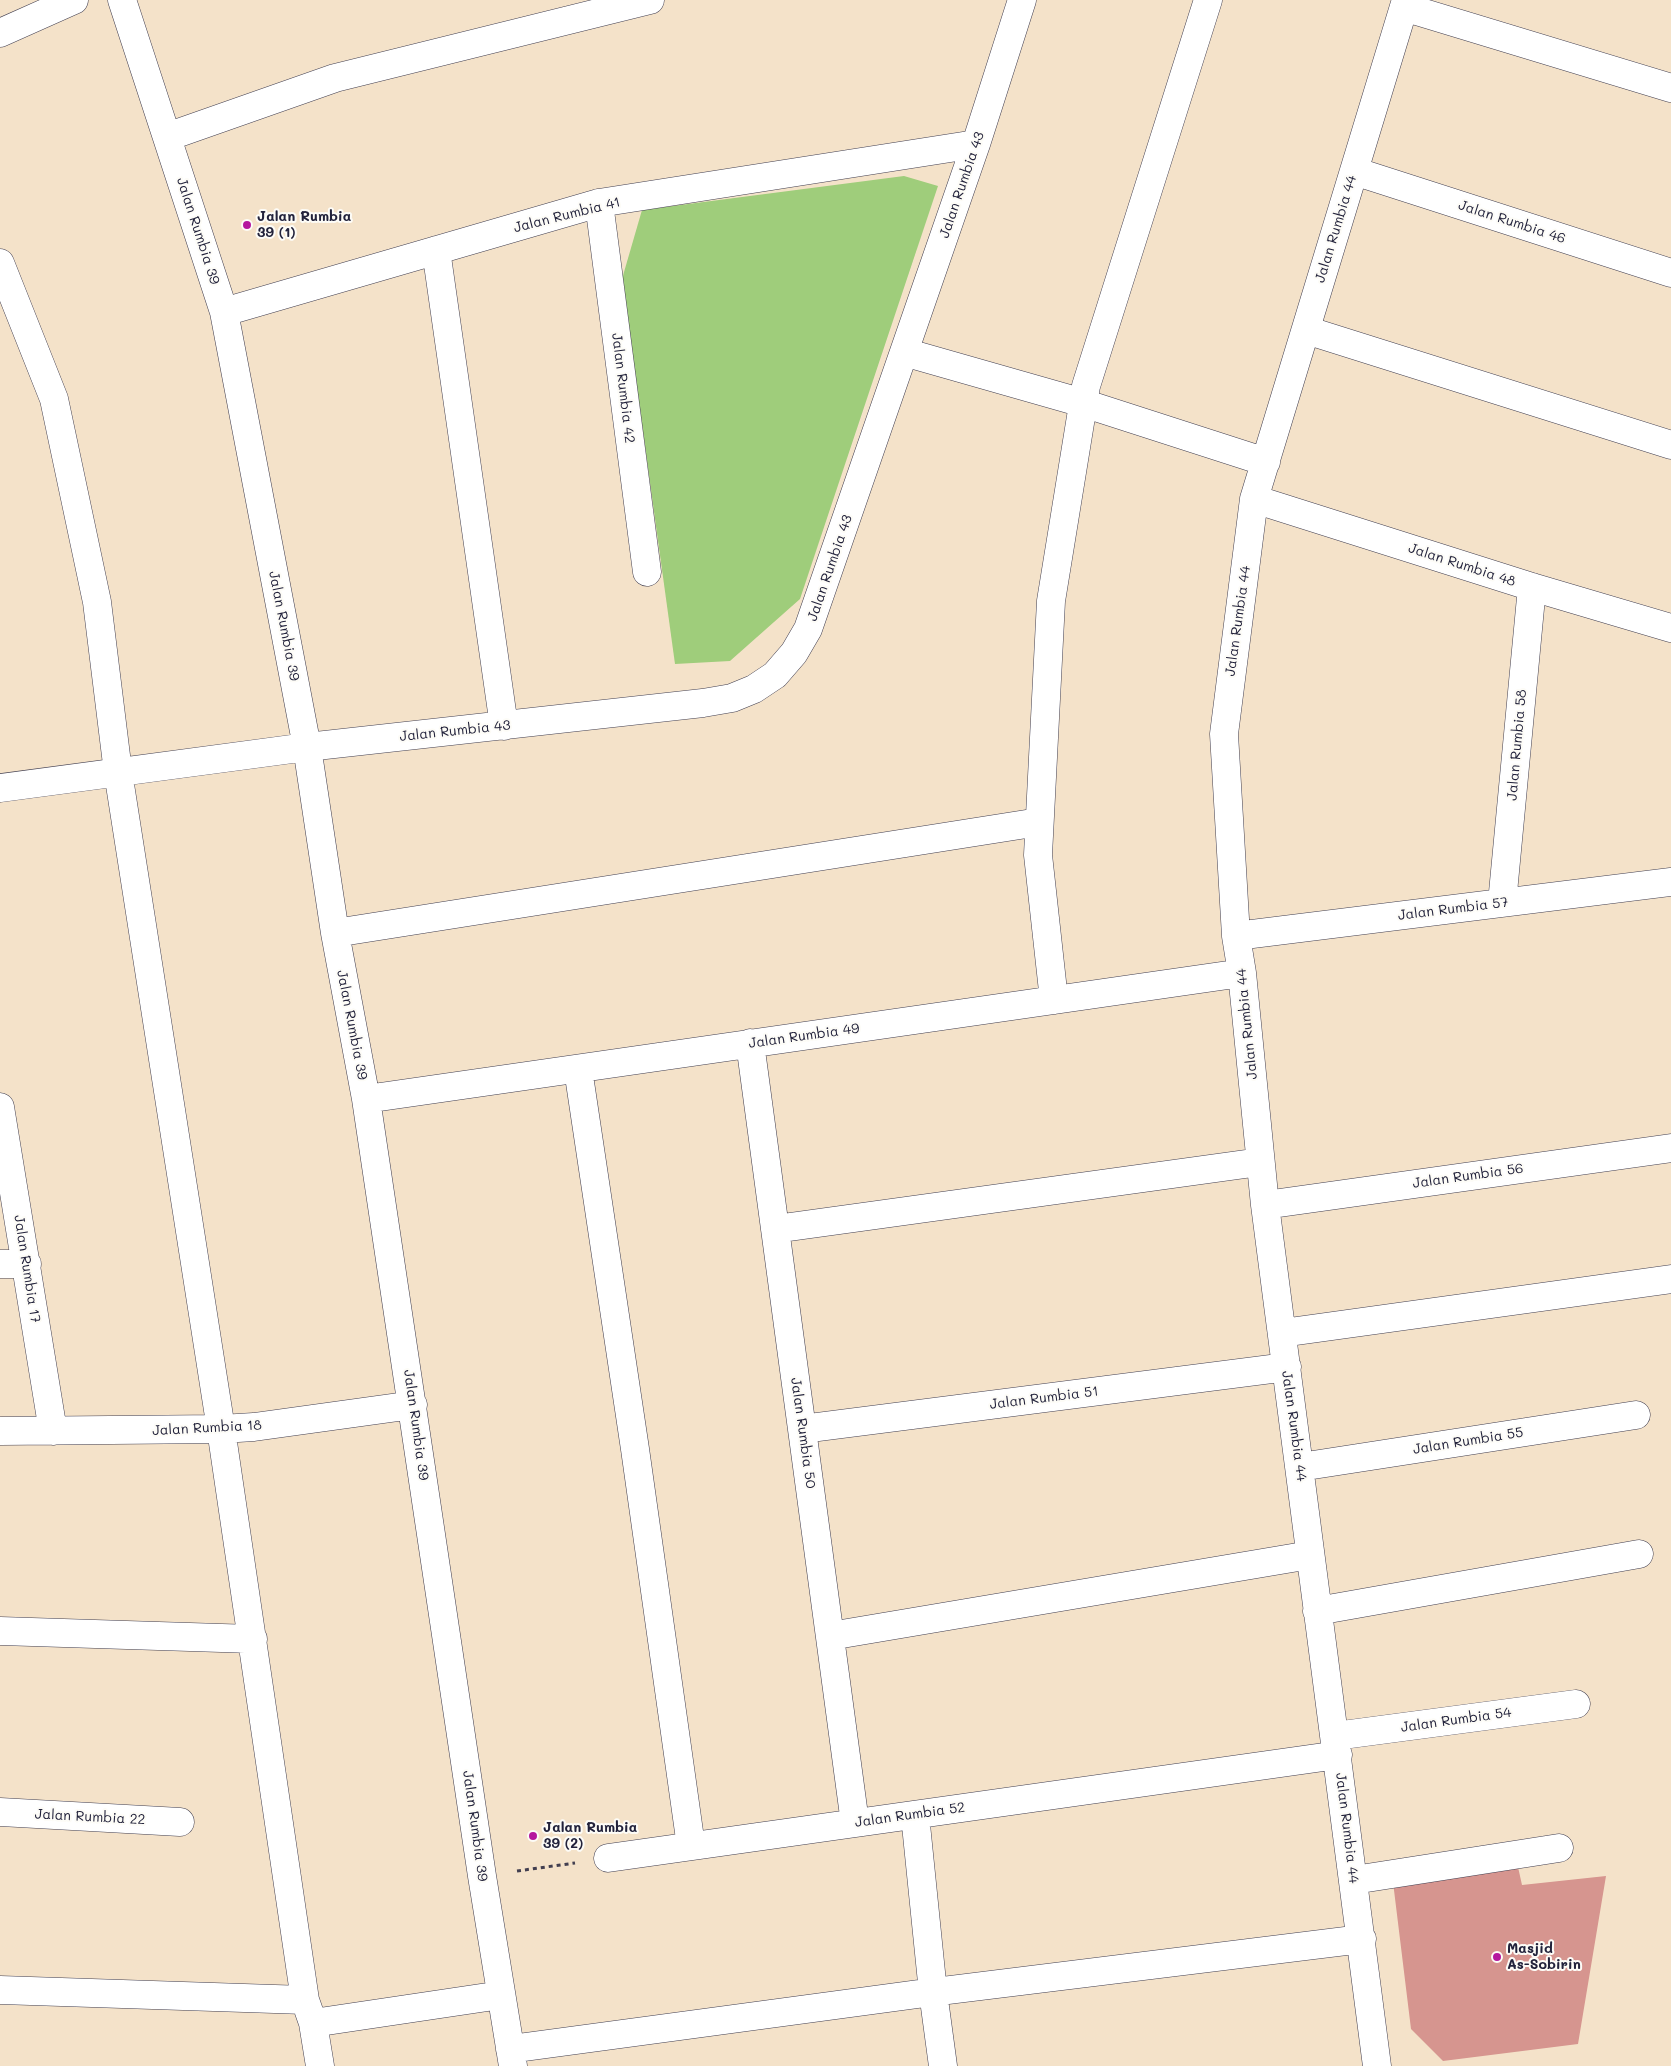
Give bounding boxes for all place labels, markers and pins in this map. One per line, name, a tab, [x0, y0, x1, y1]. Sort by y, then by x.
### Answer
place label: Jalan Rumbia 39 (1)	[257, 209, 351, 242]
marker: Jalan Rumbia 39 (1)	[241, 219, 253, 231]
place label: Jalan Rumbia 39 (2)	[543, 1820, 637, 1852]
marker: Jalan Rumbia 39 (2)	[527, 1830, 539, 1842]
place label: Masjid As-Sobirin	[1507, 1941, 1581, 1974]
marker: Masjid As-Sobirin	[1491, 1951, 1503, 1963]

